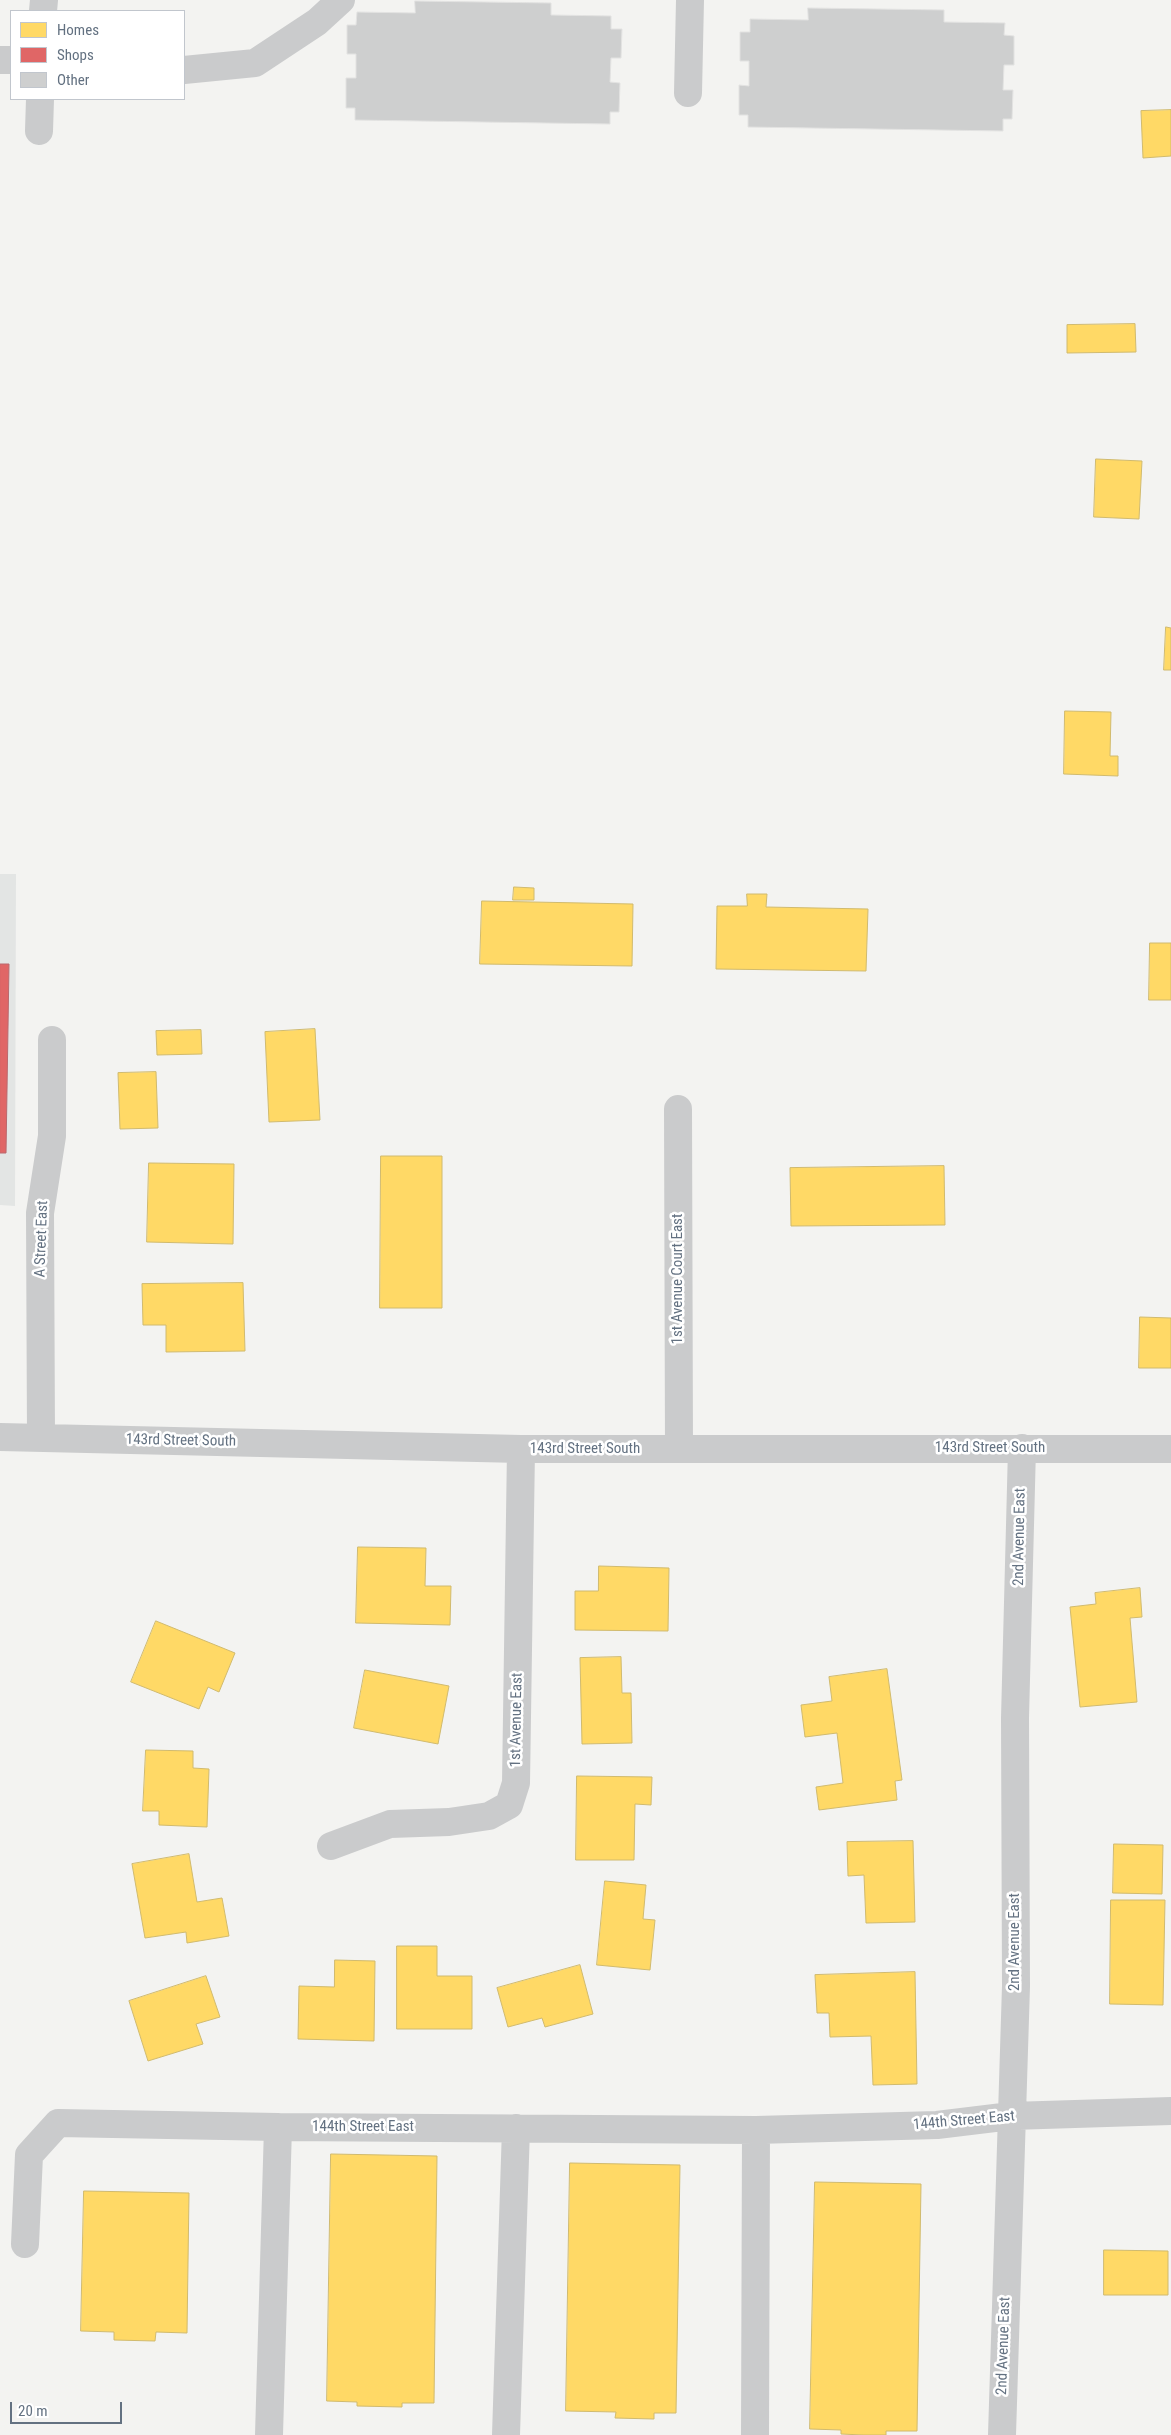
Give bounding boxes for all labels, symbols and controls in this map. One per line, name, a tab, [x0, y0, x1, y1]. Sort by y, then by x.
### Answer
legend	[10, 10, 185, 100]
text: Homes	[57, 21, 99, 39]
text: Shops	[57, 46, 94, 64]
text: Other	[57, 71, 89, 89]
street label: A Street East	[32, 1200, 52, 1278]
street label: 1st Avenue Court East	[669, 1214, 687, 1344]
street label: 143rd Street South	[126, 1431, 236, 1451]
street label: 143rd Street South	[935, 1439, 1045, 1457]
street label: 143rd Street South	[530, 1440, 640, 1458]
street label: 2nd Avenue East	[1010, 1488, 1030, 1586]
street label: 1st Avenue East	[507, 1673, 527, 1767]
street label: 2nd Avenue East	[1006, 1893, 1024, 1991]
street label: 144th Street East	[912, 2108, 1016, 2134]
street label: 144th Street East	[312, 2118, 414, 2136]
street label: 2nd Avenue East	[993, 2297, 1015, 2395]
scale bar	[12, 2392, 125, 2424]
text: 20 m	[18, 2402, 48, 2420]

